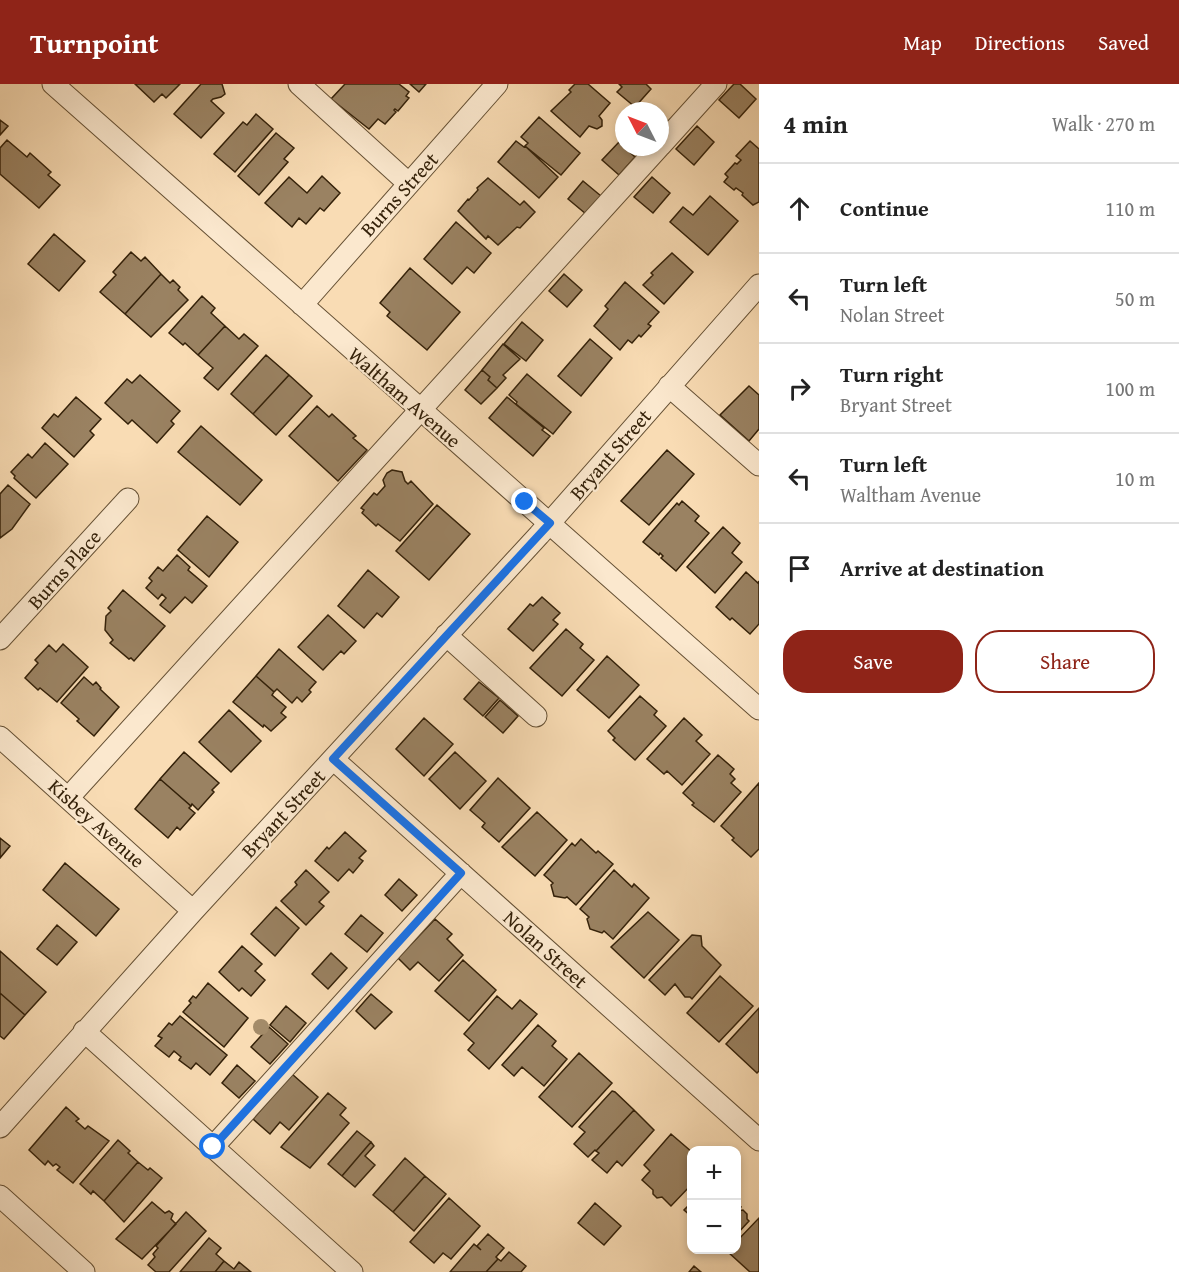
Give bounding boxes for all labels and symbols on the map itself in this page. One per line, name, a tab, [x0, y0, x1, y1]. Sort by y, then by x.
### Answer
north arrow	[615, 102, 669, 156]
street label: Burns Street	[353, 145, 445, 243]
street label: Waltham Avenue	[342, 340, 468, 454]
street label: Bryant Street	[562, 402, 658, 506]
route end	[511, 488, 537, 514]
street label: Burns Place	[20, 523, 108, 615]
street label: Bryant Street	[234, 762, 332, 864]
street label: Kisbey Avenue	[42, 772, 152, 874]
street label: Nolan Street	[497, 903, 595, 995]
route start	[199, 1133, 225, 1159]

